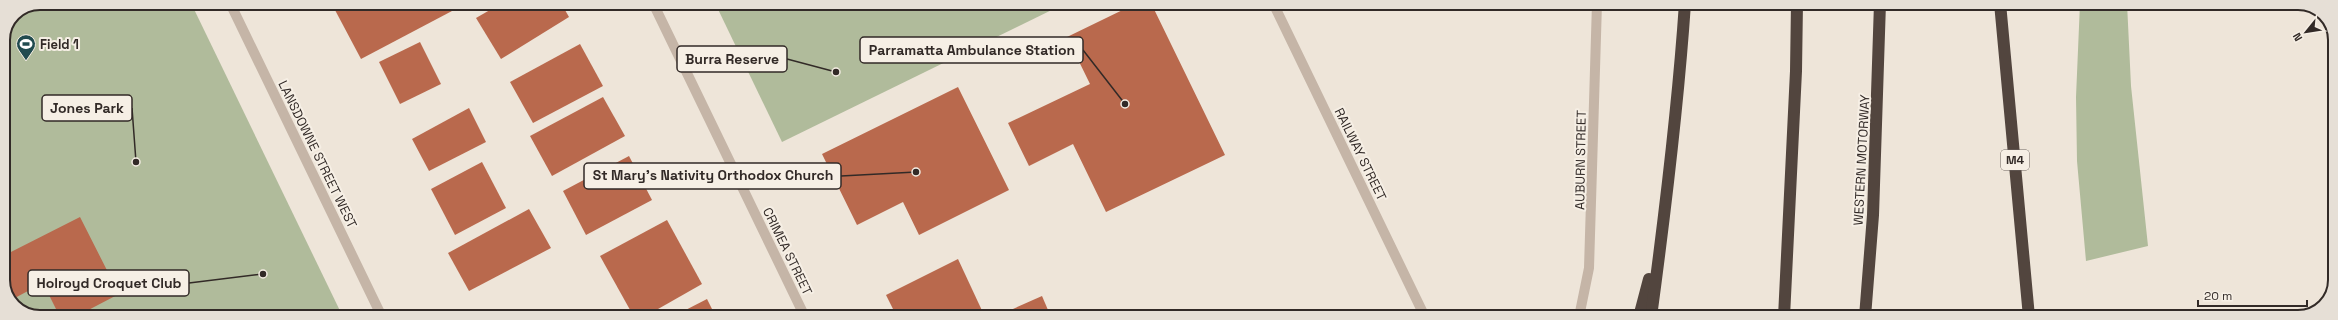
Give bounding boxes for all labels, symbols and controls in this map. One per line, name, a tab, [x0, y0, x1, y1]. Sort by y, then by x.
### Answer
north arrow	[2286, 12, 2326, 52]
text: N	[2289, 30, 2305, 44]
sports icon: Field 1	[15, 33, 37, 61]
place label: Field 1	[40, 36, 79, 53]
callout: Parramatta Ambulance Station	[860, 37, 1083, 63]
text: Parramatta Ambulance Station	[869, 41, 1075, 59]
callout: Burra Reserve	[677, 46, 787, 72]
text: Burra Reserve	[685, 50, 779, 68]
street label: LANSDOWNE STREET WEST	[274, 78, 361, 231]
street label: WESTERN MOTORWAY	[1850, 94, 1873, 226]
callout: Jones Park	[42, 95, 132, 121]
text: Jones Park	[50, 99, 124, 117]
street label: RAILWAY STREET	[1331, 105, 1391, 204]
street label: AUBURN STREET	[1571, 110, 1590, 210]
road number: M4	[2001, 150, 2029, 170]
callout: St Mary's Nativity Orthodox Church	[584, 163, 841, 189]
text: St Mary's Nativity Orthodox Church	[593, 166, 833, 184]
street label: CRIMEA STREET	[759, 205, 816, 298]
callout: Holroyd Croquet Club	[28, 270, 189, 296]
text: Holroyd Croquet Club	[37, 274, 182, 292]
scale bar	[2198, 282, 2307, 308]
text: 20 m	[2204, 288, 2232, 304]

